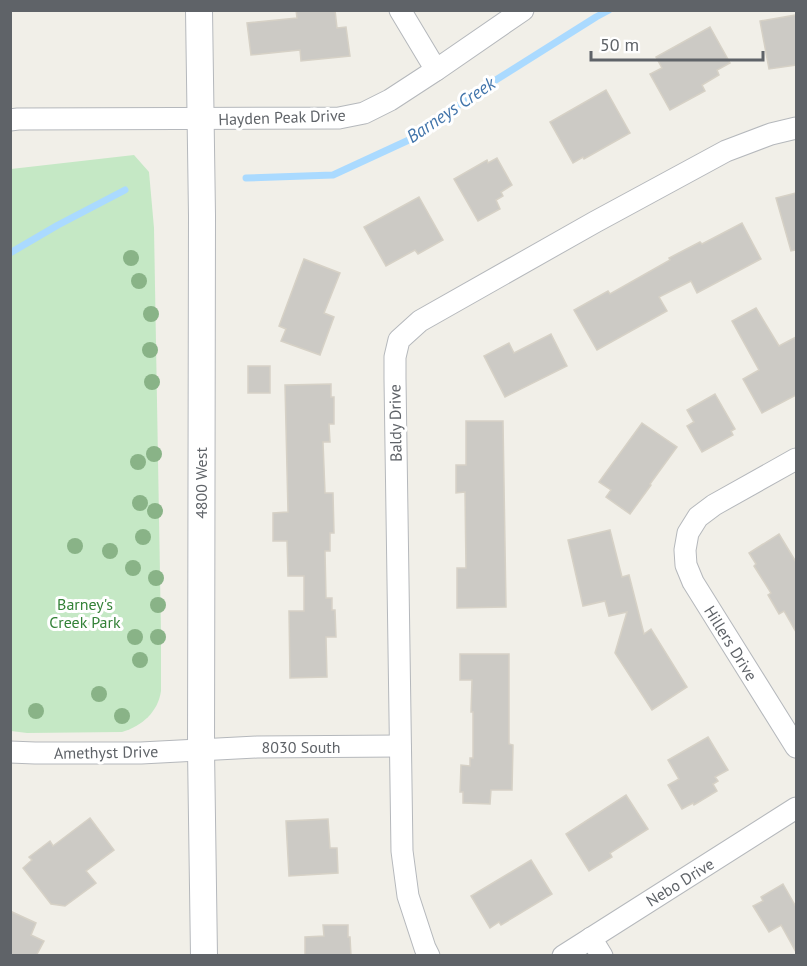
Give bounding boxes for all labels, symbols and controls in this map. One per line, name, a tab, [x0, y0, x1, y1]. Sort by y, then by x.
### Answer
scale bar	[591, 24, 764, 62]
text: 50 m	[600, 33, 639, 56]
water label: Barneys Creek	[402, 71, 500, 148]
street label: Hayden Peak Drive	[218, 105, 346, 129]
street label: Baldy Drive	[384, 384, 406, 462]
street label: 4800 West	[191, 447, 211, 519]
park label: Barney's Creek Park	[49, 594, 121, 632]
street label: Hillers Drive	[700, 602, 762, 684]
street label: 8030 South	[261, 737, 341, 757]
street label: Amethyst Drive	[54, 741, 158, 763]
street label: Nebo Drive	[642, 853, 718, 911]

